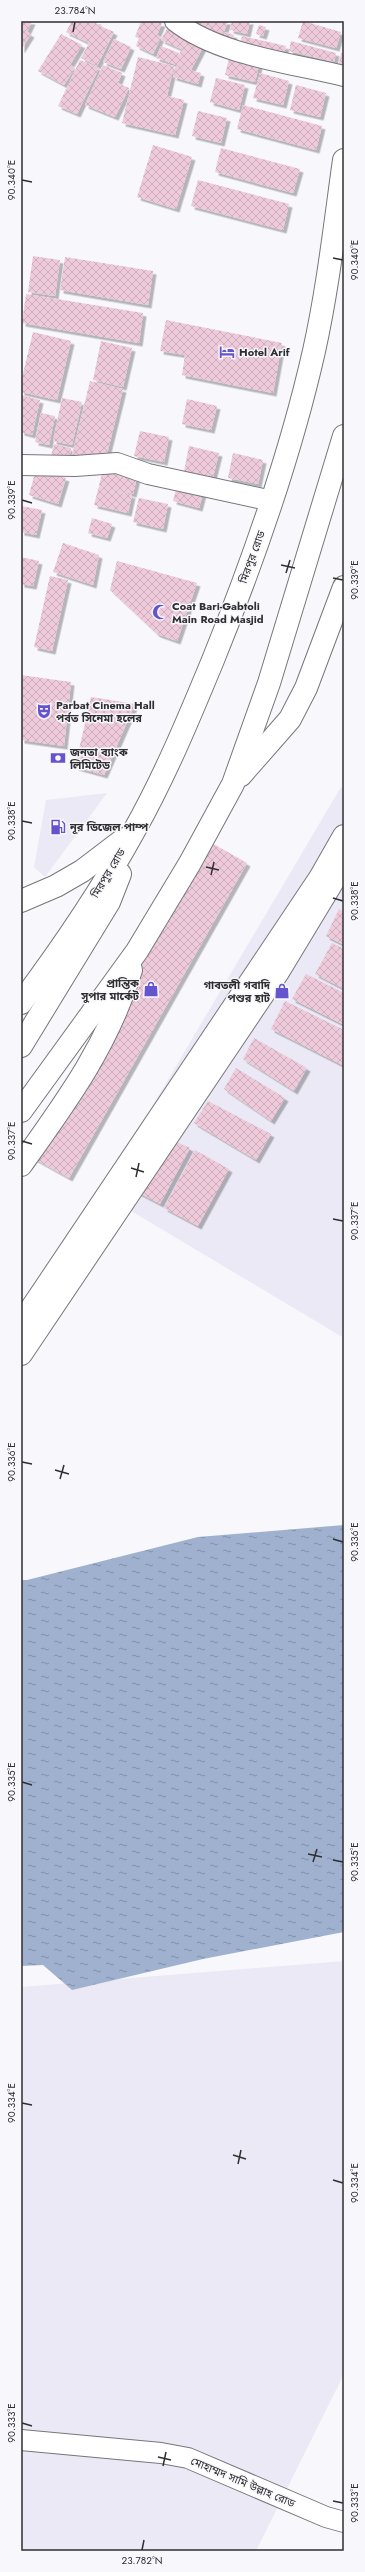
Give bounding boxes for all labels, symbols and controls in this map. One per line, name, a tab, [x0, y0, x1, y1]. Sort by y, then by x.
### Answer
text: 23.784°N	[54, 3, 96, 18]
text: 90.340°E	[4, 160, 19, 200]
text: 90.340°E	[347, 240, 362, 280]
hotel icon: Hotel Arif	[218, 343, 236, 361]
place label: Hotel Arif	[239, 344, 291, 360]
text: 90.339°E	[4, 480, 19, 520]
street label: মিরপুর রোড	[235, 528, 269, 587]
text: 90.339°E	[347, 560, 362, 600]
place label: Coat Bari-Gabtoli Main Road Masjid	[172, 598, 264, 627]
mosque icon: Coat Bari-Gabtoli Main Road Masjid	[151, 603, 169, 621]
place label: Parbat Cinema Hall পর্বত সিনেমা হলের	[56, 697, 155, 726]
theatre icon: Parbat Cinema Hall পর্বত সিনেমা হলের	[35, 702, 53, 720]
place label: জনতা ব্যাংক লিমিটেড	[69, 744, 129, 773]
bank icon: জনতা ব্যাংক লিমিটেড	[49, 749, 67, 767]
text: 90.338°E	[4, 801, 19, 841]
fuel station icon: নূর ডিজেল পাম্প	[49, 818, 67, 836]
place label: নূর ডিজেল পাম্প	[69, 819, 149, 835]
street label: মিরপুর রোড	[86, 845, 129, 902]
text: 90.338°E	[347, 881, 362, 921]
place label: প্রান্তিক সুপার মার্কেট	[80, 975, 140, 1004]
place label: গাবতলী গবাদি পশুর হাট	[204, 977, 271, 1006]
shop icon: প্রান্তিক সুপার মার্কেট	[142, 980, 160, 998]
shop icon: গাবতলী গবাদি পশুর হাট	[273, 982, 291, 1000]
text: 90.337°E	[4, 1121, 19, 1161]
text: 90.337°E	[347, 1201, 362, 1241]
text: 90.336°E	[4, 1442, 19, 1482]
text: 90.336°E	[347, 1522, 362, 1562]
text: 90.335°E	[4, 1762, 19, 1802]
text: 90.335°E	[347, 1842, 362, 1882]
text: 90.334°E	[4, 2083, 19, 2123]
text: 90.334°E	[347, 2163, 362, 2203]
text: 90.333°E	[4, 2403, 19, 2443]
street label: মোহাম্মদ সামি উল্লাহ রোড	[188, 2453, 298, 2511]
text: 90.333°E	[347, 2483, 362, 2523]
text: 23.782°N	[122, 2553, 162, 2568]

